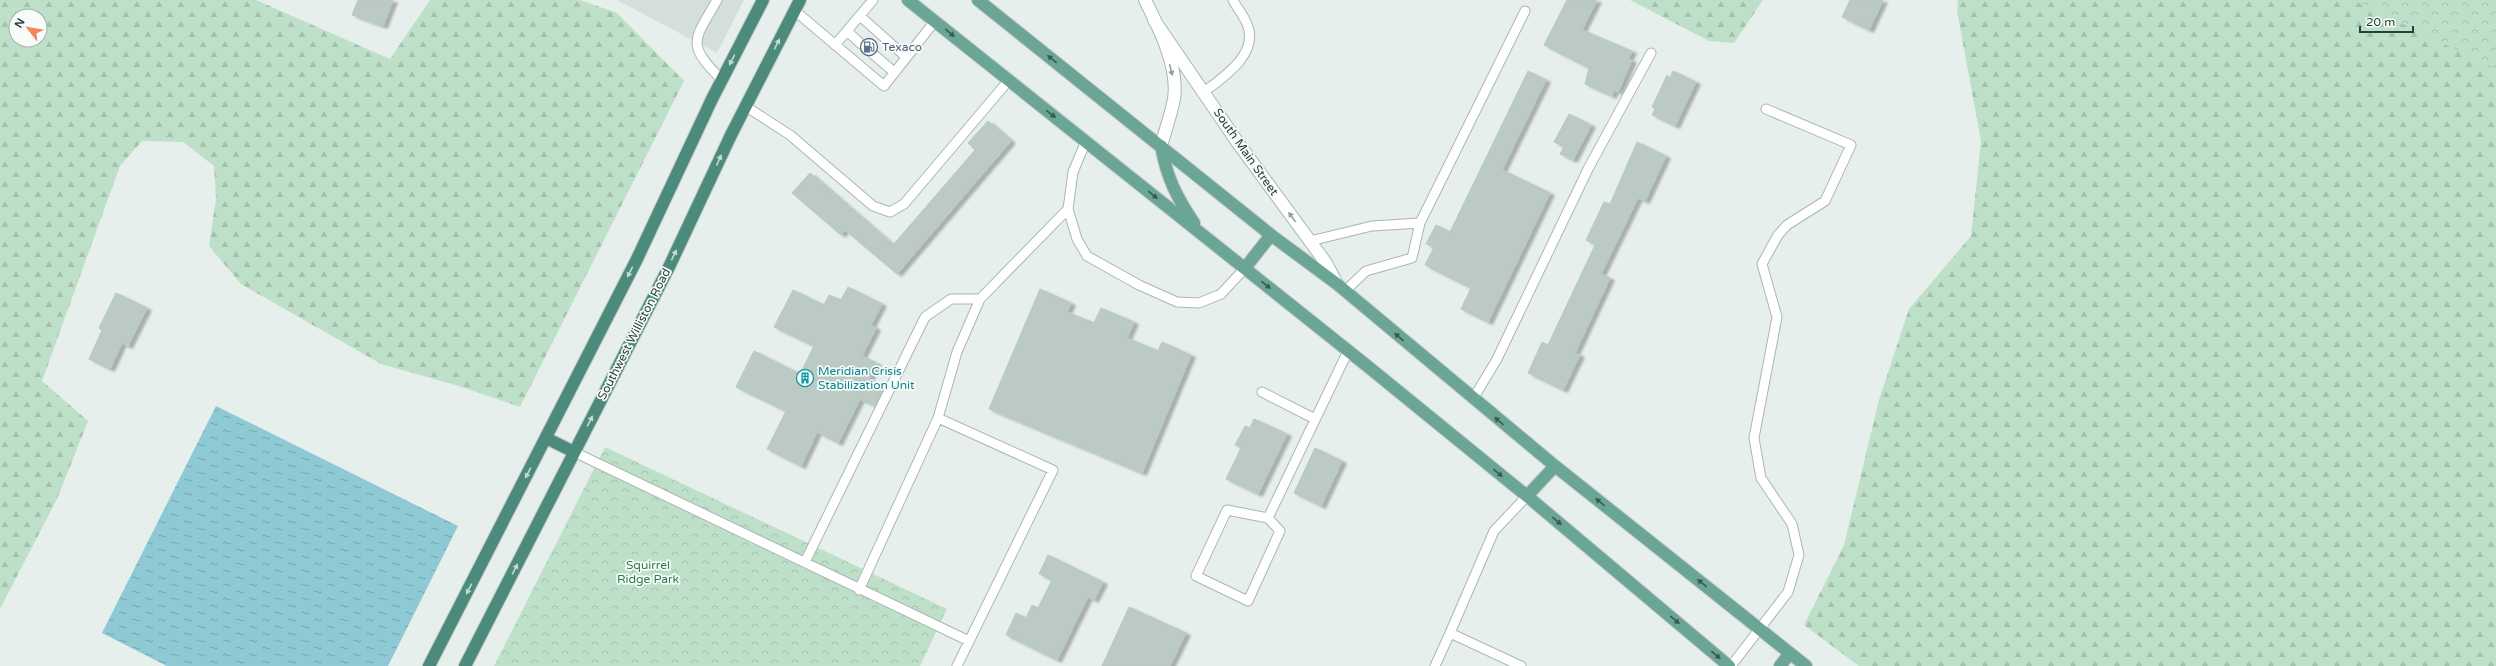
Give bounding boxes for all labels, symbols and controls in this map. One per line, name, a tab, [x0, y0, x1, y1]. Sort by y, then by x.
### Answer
north arrow	[8, 8, 48, 48]
scale bar	[2360, 8, 2413, 34]
text: 20 m	[2366, 15, 2395, 29]
text: N	[12, 16, 28, 30]
one-way arrow	[944, 28, 955, 37]
fuel station icon: Texaco	[859, 37, 879, 57]
one-way arrow	[774, 38, 780, 50]
place label: Texaco	[882, 40, 922, 54]
one-way arrow	[729, 54, 735, 65]
one-way arrow	[1046, 55, 1057, 63]
one-way arrow	[1169, 64, 1175, 76]
street label: South Main Street	[1211, 106, 1282, 199]
one-way arrow	[1046, 109, 1057, 118]
one-way arrow	[716, 155, 722, 166]
one-way arrow	[1148, 190, 1159, 199]
one-way arrow	[1288, 212, 1296, 223]
one-way arrow	[671, 249, 677, 261]
street label: Southwest Williston Road	[595, 266, 673, 402]
one-way arrow	[627, 267, 634, 278]
one-way arrow	[1260, 280, 1271, 289]
one-way arrow	[1394, 333, 1405, 342]
place label: Meridian Crisis Stabilization Unit	[818, 364, 915, 392]
building icon: Meridian Crisis Stabilization Unit	[795, 368, 815, 388]
one-way arrow	[587, 415, 593, 427]
one-way arrow	[1494, 416, 1504, 425]
one-way arrow	[525, 467, 531, 479]
one-way arrow	[1493, 468, 1503, 477]
one-way arrow	[1595, 498, 1606, 507]
one-way arrow	[1552, 517, 1563, 526]
park label: Squirrel Ridge Park	[617, 558, 680, 586]
one-way arrow	[512, 563, 518, 574]
one-way arrow	[1696, 579, 1707, 588]
one-way arrow	[466, 583, 472, 594]
one-way arrow	[1670, 616, 1680, 625]
one-way arrow	[1711, 651, 1721, 659]

